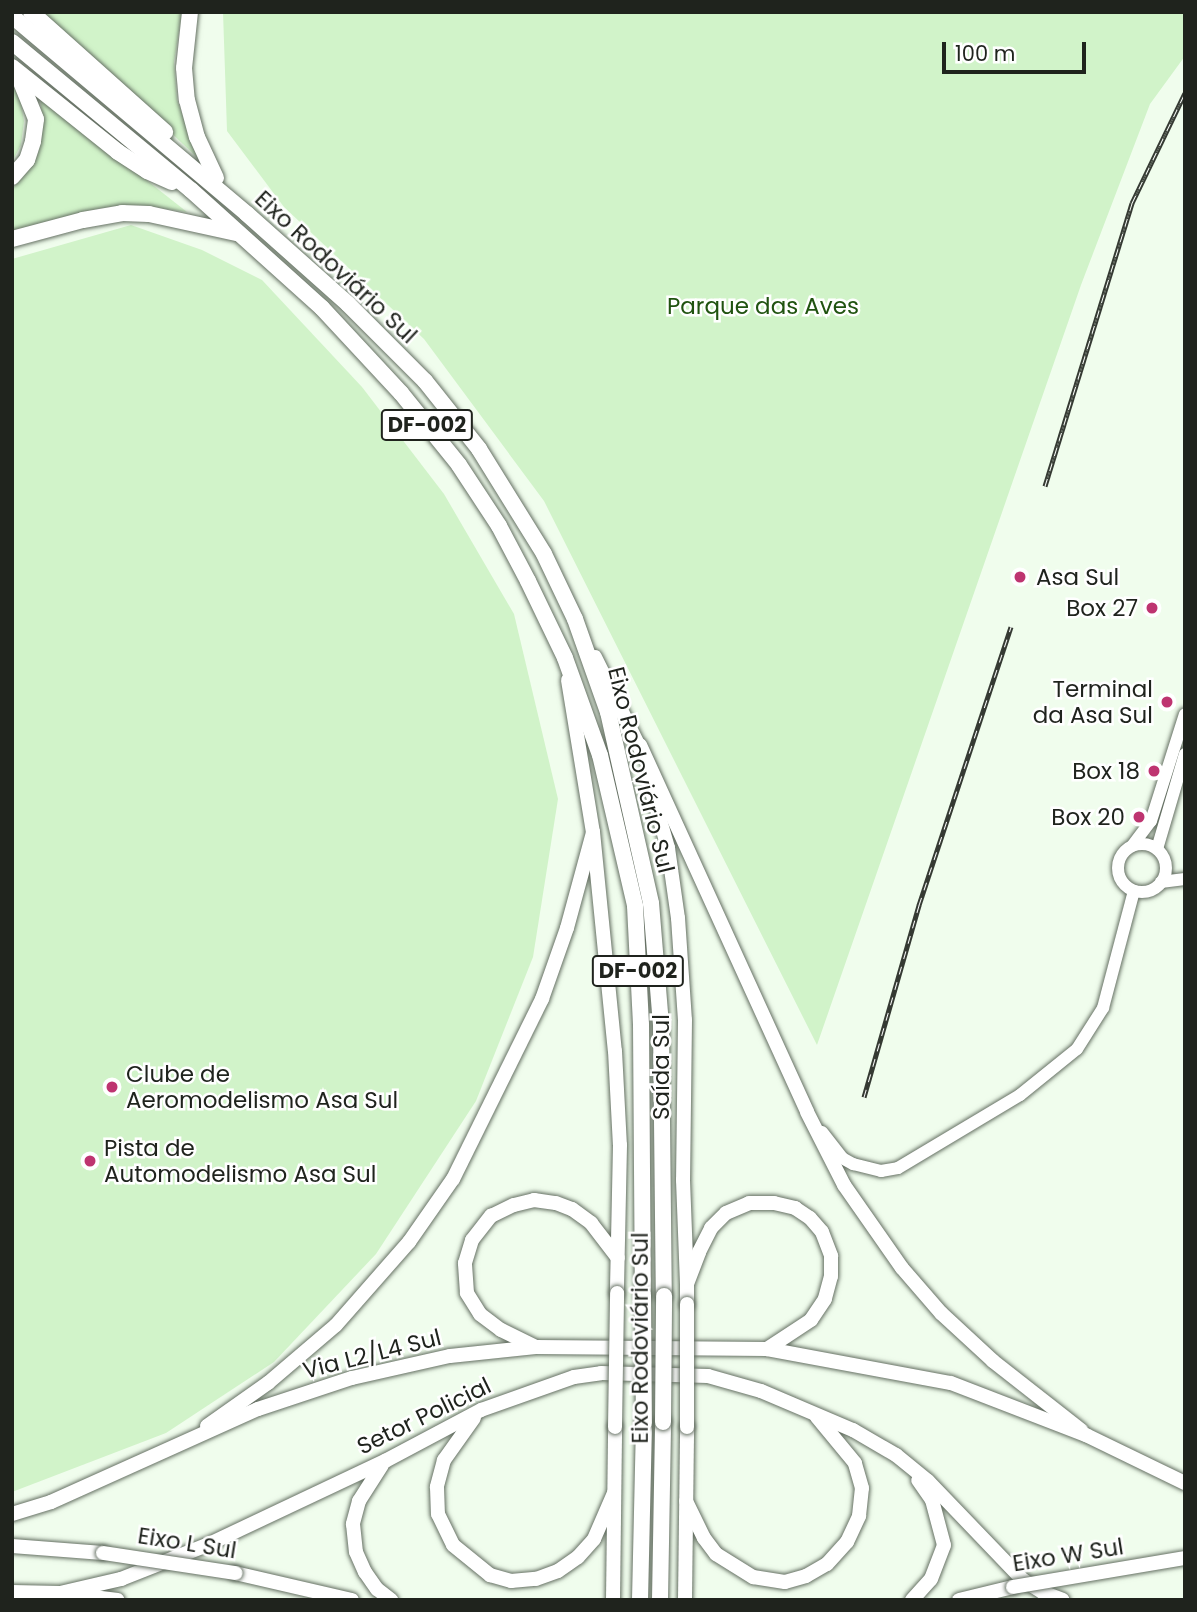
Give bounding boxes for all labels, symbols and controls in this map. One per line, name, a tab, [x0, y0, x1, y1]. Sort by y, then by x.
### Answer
scale bar	[945, 28, 1088, 72]
text: 100 m	[955, 39, 1015, 68]
street label: Eixo Rodoviário Sul	[249, 185, 423, 349]
park label: Parque das Aves	[667, 292, 859, 320]
road number: DF-002	[380, 408, 474, 442]
place label: Asa Sul	[1036, 563, 1119, 591]
marker: Asa Sul	[1010, 567, 1030, 587]
place label: Box 27	[1066, 594, 1138, 622]
marker: Box 27	[1144, 600, 1160, 616]
street label: Eixo Rodoviário Sul	[602, 664, 680, 876]
place label: Terminal da Asa Sul	[1033, 675, 1153, 729]
marker: Terminal da Asa Sul	[1159, 694, 1175, 710]
place label: Box 18	[1072, 757, 1140, 785]
marker: Box 18	[1146, 763, 1162, 779]
place label: Box 20	[1051, 803, 1125, 831]
marker: Box 20	[1131, 809, 1147, 825]
road number: DF-002	[591, 954, 685, 988]
street label: Saída Sul	[647, 1014, 675, 1120]
place label: Clube de Aeromodelismo Asa Sul	[126, 1060, 398, 1114]
marker: Clube de Aeromodelismo Asa Sul	[104, 1079, 120, 1095]
place label: Pista de Automodelismo Asa Sul	[104, 1134, 376, 1188]
marker: Pista de Automodelismo Asa Sul	[82, 1153, 98, 1169]
street label: Eixo Rodoviário Sul	[626, 1232, 654, 1444]
street label: Via L2/L4 Sul	[300, 1324, 444, 1384]
street label: Setor Policial	[352, 1372, 496, 1460]
street label: Eixo L Sul	[136, 1522, 238, 1564]
street label: Eixo W Sul	[1011, 1533, 1125, 1577]

